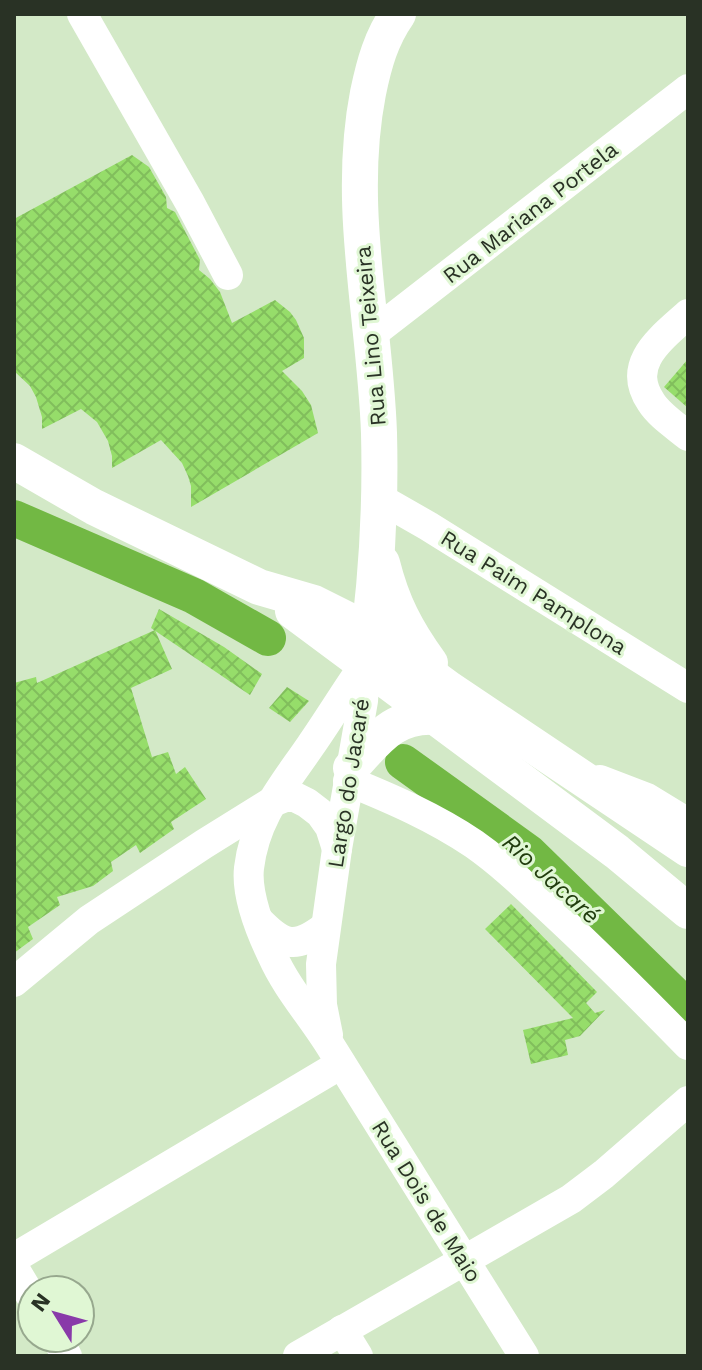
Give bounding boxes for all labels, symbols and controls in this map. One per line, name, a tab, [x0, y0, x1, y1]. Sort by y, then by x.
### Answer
street label: Rua Mariana Portela	[438, 136, 623, 288]
street label: Rua Lino Teixeira	[350, 245, 391, 427]
street label: Rua Paim Pamplona	[436, 525, 631, 660]
street label: Largo do Jacaré	[323, 697, 374, 869]
water label: Rio Jacaré	[497, 828, 605, 930]
street label: Rua Dois de Maio	[367, 1116, 486, 1287]
north arrow	[16, 1274, 96, 1354]
text: N	[26, 1288, 55, 1316]

